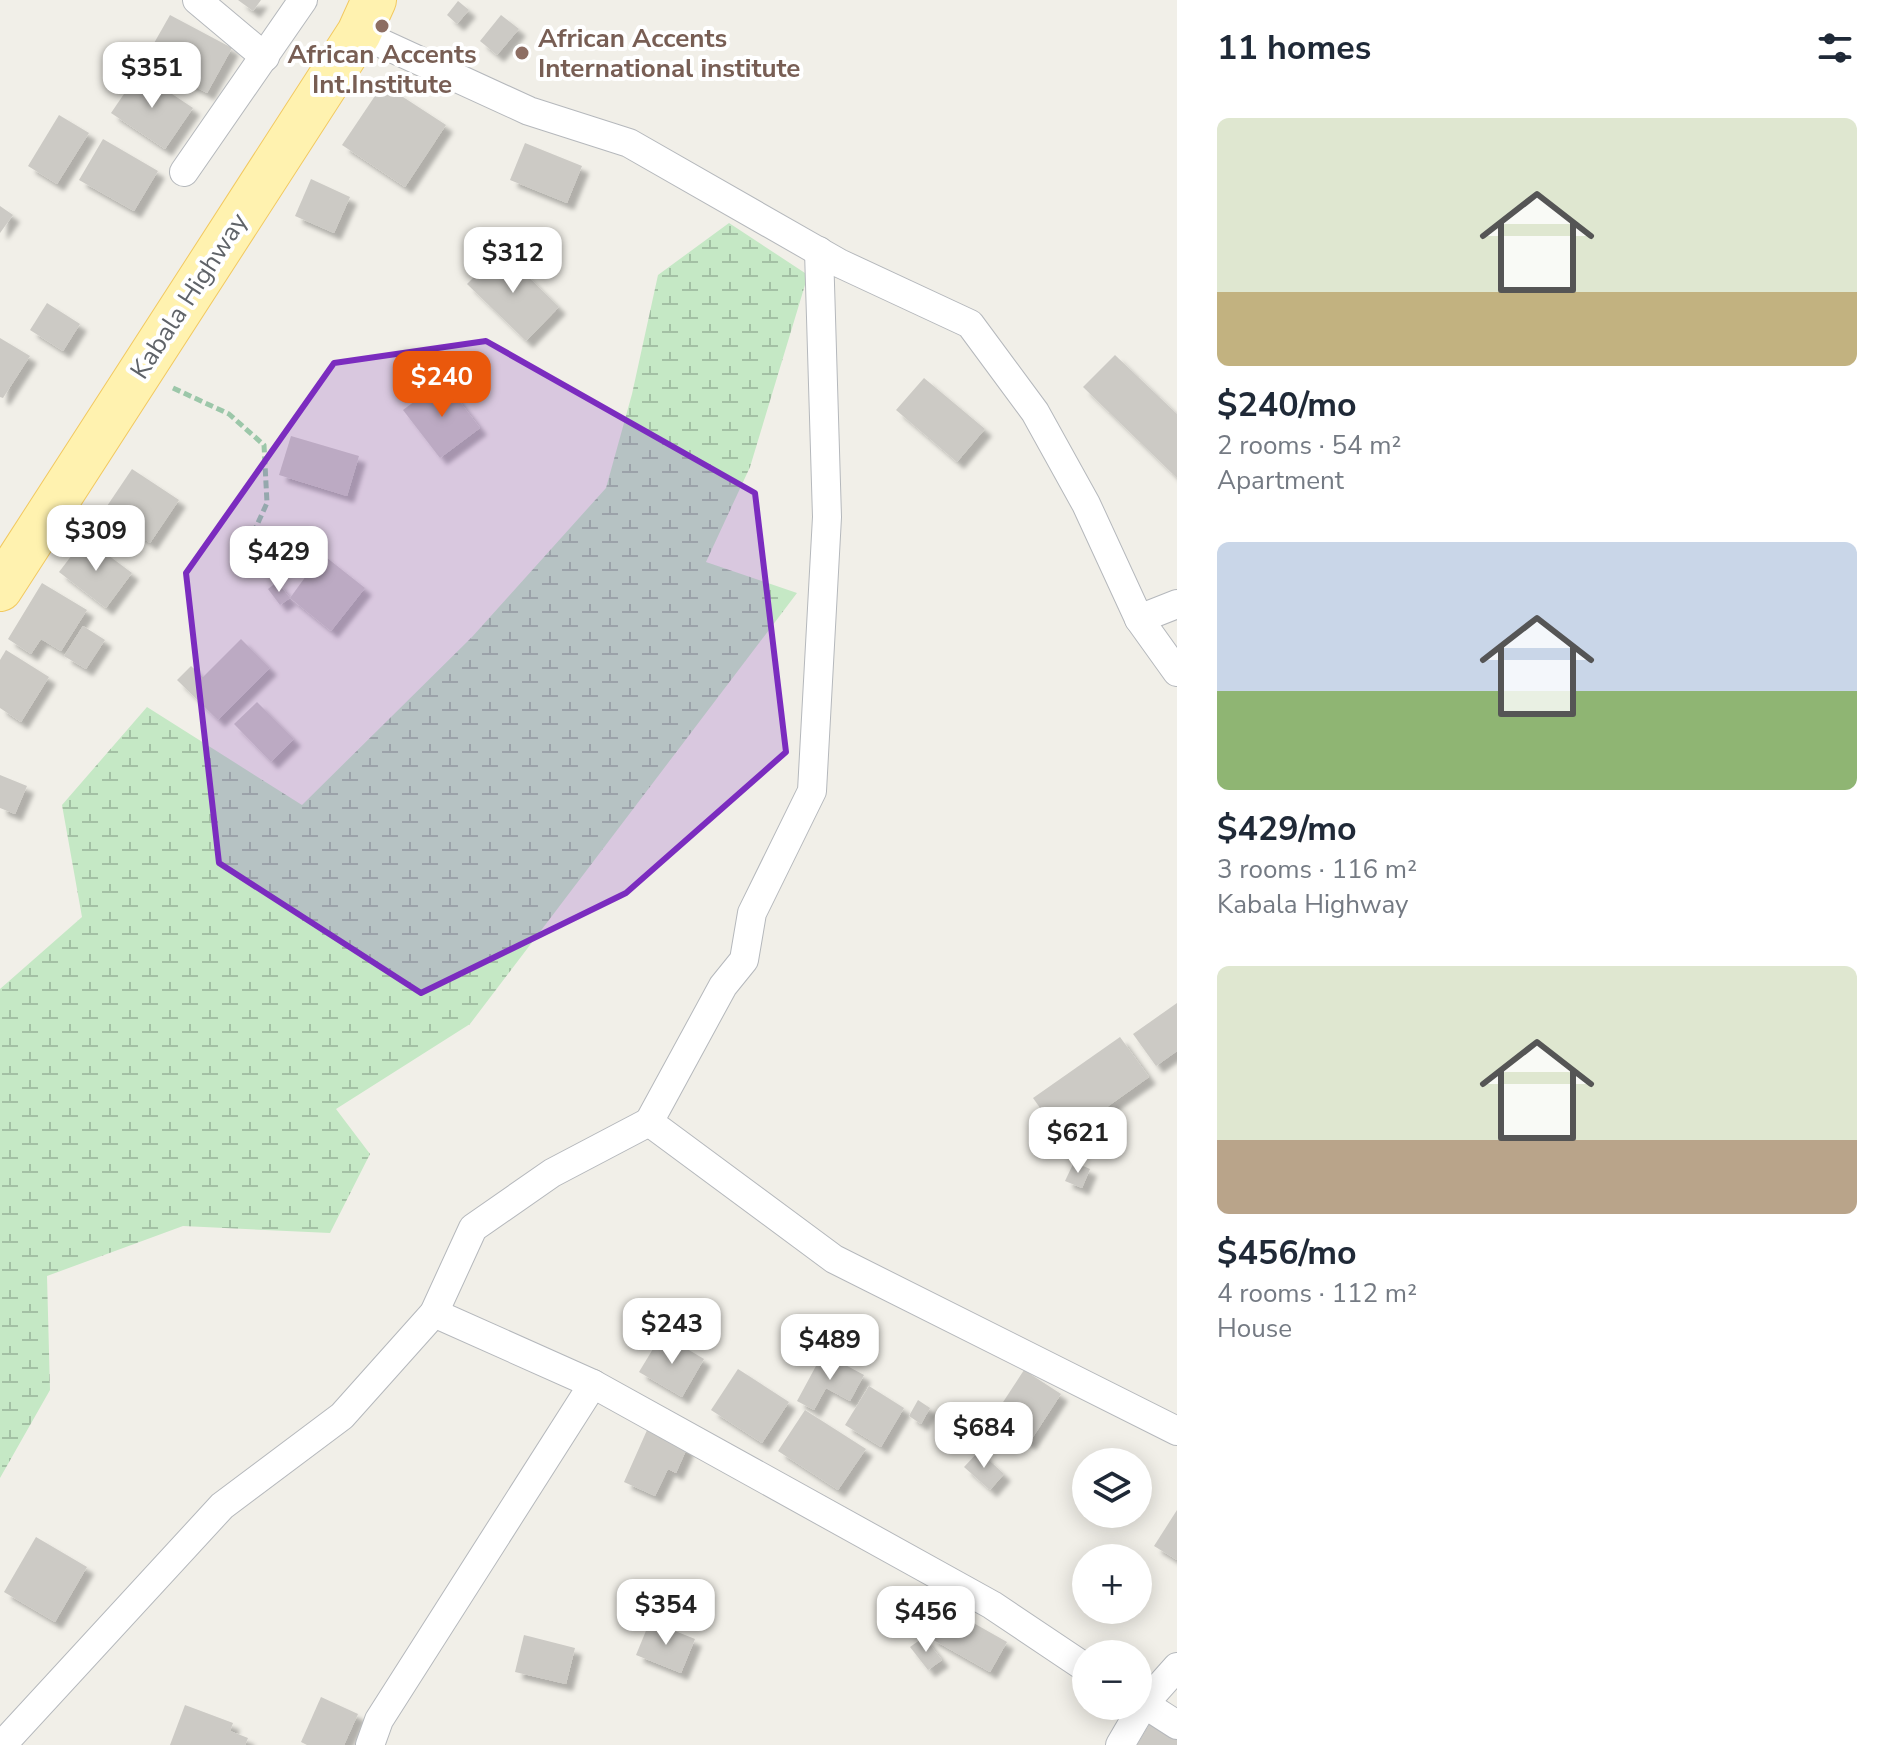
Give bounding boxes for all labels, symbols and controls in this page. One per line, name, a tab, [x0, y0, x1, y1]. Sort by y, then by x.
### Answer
marker: African Accents Int.Institute	[373, 17, 391, 35]
place label: African Accents International institute	[538, 21, 800, 86]
text: 11 homes	[1217, 25, 1371, 71]
icon: filters	[1813, 26, 1857, 70]
place label: African Accents Int.Institute	[287, 37, 477, 102]
pin: $351	[105, 42, 199, 110]
marker: African Accents International institute	[513, 44, 531, 62]
text: $351	[121, 50, 183, 85]
icon: home	[1465, 170, 1609, 314]
street label: Kabala Highway	[122, 206, 256, 386]
pin: $312	[466, 227, 560, 295]
text: $312	[482, 235, 544, 270]
pin: $240	[395, 351, 489, 419]
text: $240	[411, 359, 473, 394]
text: $240/mo	[1217, 382, 1357, 428]
text: 2 rooms · 54 m²	[1217, 428, 1401, 463]
text: Apartment	[1217, 463, 1344, 498]
pin: $309	[49, 505, 143, 573]
text: $309	[65, 513, 127, 548]
pin: $429	[232, 526, 326, 594]
text: $429	[248, 534, 310, 569]
icon: home	[1465, 594, 1609, 738]
text: $429/mo	[1217, 806, 1357, 852]
text: 3 rooms · 116 m²	[1217, 852, 1417, 887]
text: Kabala Highway	[1217, 887, 1408, 922]
icon: home	[1465, 1018, 1609, 1162]
pin: $621	[1031, 1107, 1125, 1175]
text: $621	[1047, 1115, 1109, 1150]
text: $456/mo	[1217, 1230, 1357, 1276]
text: 4 rooms · 112 m²	[1217, 1276, 1417, 1311]
pin: $243	[625, 1298, 719, 1366]
text: $243	[641, 1306, 703, 1341]
text: House	[1217, 1311, 1292, 1346]
pin: $489	[783, 1314, 877, 1382]
text: $489	[799, 1322, 861, 1357]
pin: $684	[937, 1402, 1031, 1470]
text: $684	[953, 1410, 1015, 1445]
map controls	[1072, 1448, 1152, 1720]
button: layers	[1072, 1448, 1152, 1528]
button: +	[1072, 1544, 1152, 1624]
pin: $354	[619, 1579, 713, 1647]
pin: $456	[879, 1586, 973, 1654]
text: $354	[635, 1587, 697, 1622]
text: $456	[895, 1594, 957, 1629]
button: −	[1072, 1640, 1152, 1720]

